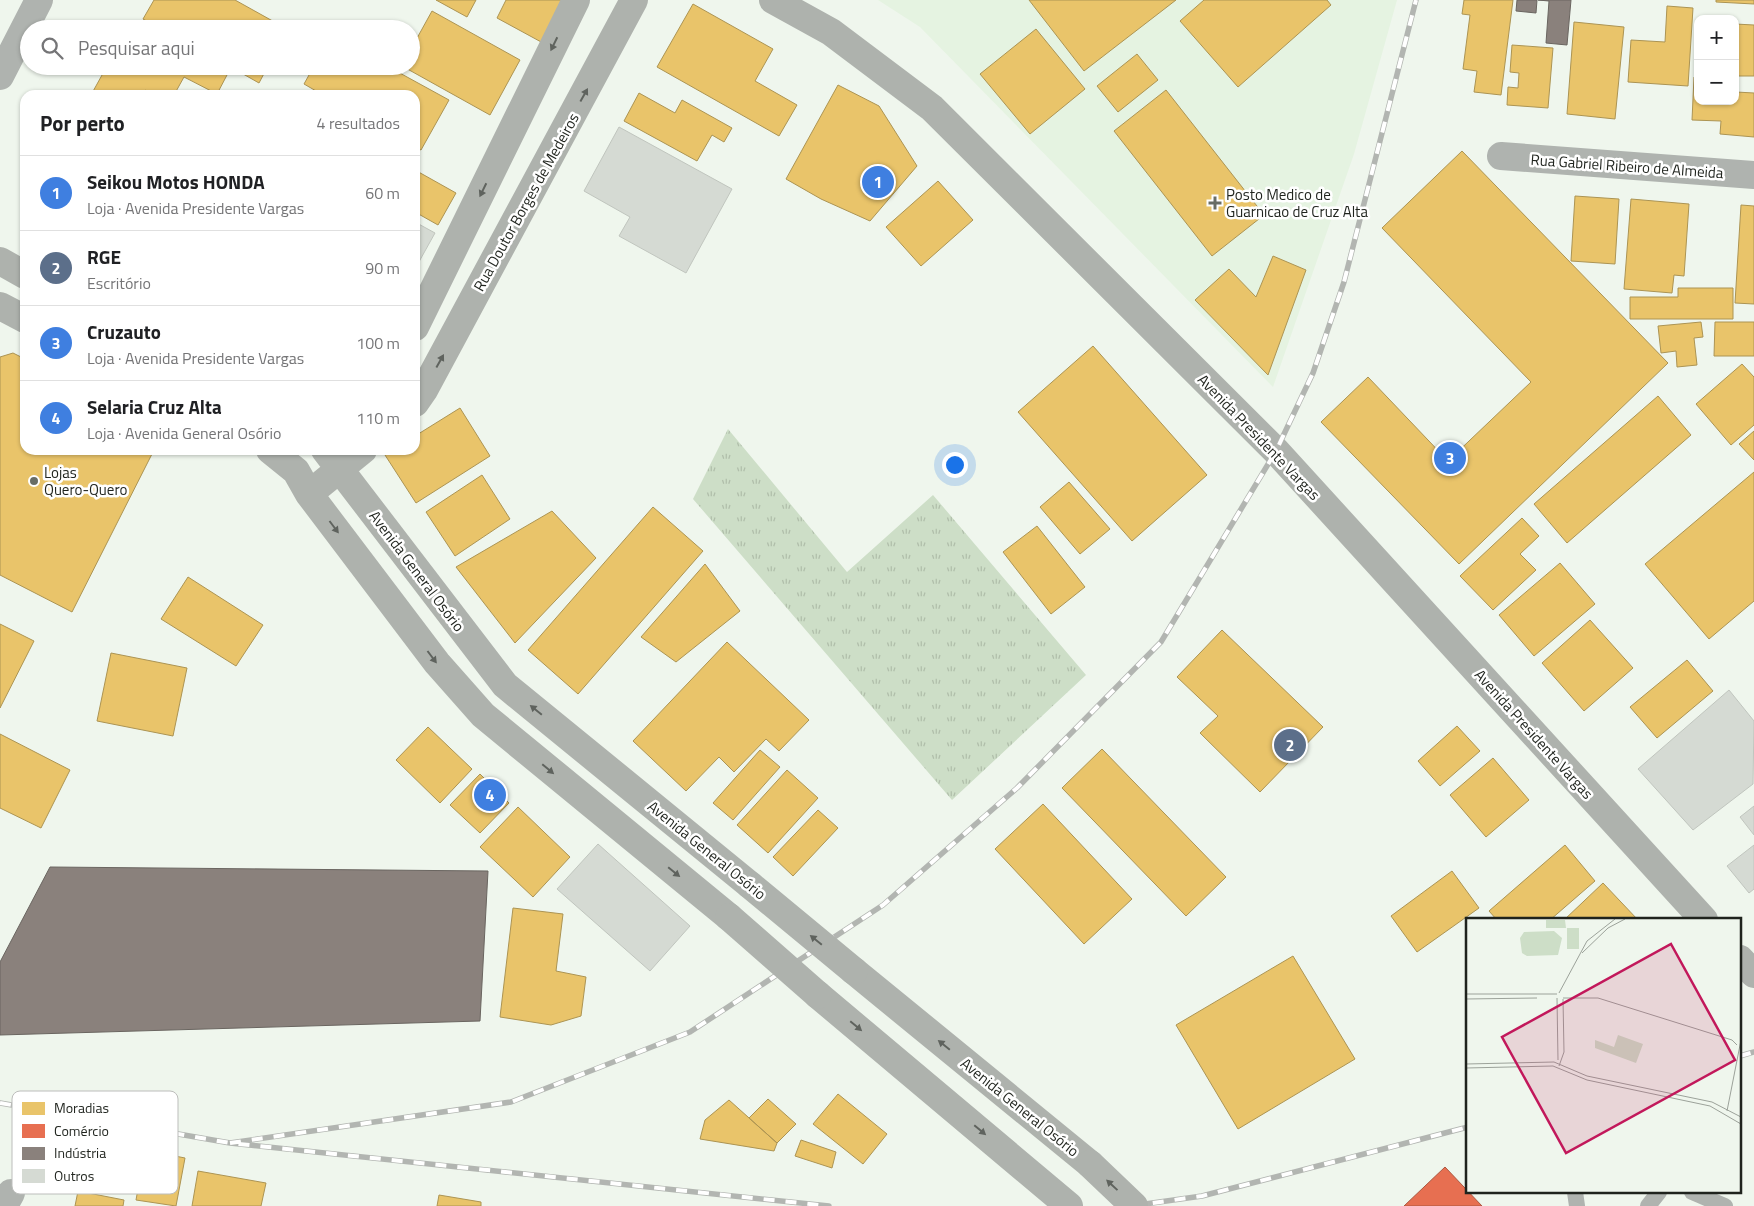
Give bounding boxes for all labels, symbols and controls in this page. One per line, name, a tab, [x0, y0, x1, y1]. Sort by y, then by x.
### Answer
map controls	[1694, 15, 1739, 105]
button: +	[1694, 15, 1739, 60]
search box	[20, 20, 420, 75]
text: Pesquisar aqui	[78, 33, 195, 62]
icon: search	[38, 34, 66, 62]
one-way arrow	[550, 37, 558, 51]
button: −	[1694, 60, 1739, 105]
one-way arrow	[580, 88, 588, 102]
text: Por perto	[40, 107, 125, 139]
street label: Rua Doutor Borges de Medeiros	[467, 109, 585, 295]
text: 4 resultados	[316, 111, 400, 135]
street label: Rua Gabriel Ribeiro de Almeida	[1530, 148, 1725, 184]
pin: 1	[862, 163, 894, 201]
text: Seikou Motos HONDA	[87, 167, 265, 196]
text: 1	[52, 181, 60, 205]
text: 60 m	[365, 181, 400, 205]
one-way arrow	[478, 182, 487, 197]
place label: Posto Medico de Guarnicao de Cruz Alta	[1226, 183, 1368, 223]
text: Loja · Avenida Presidente Vargas	[87, 196, 304, 220]
marker: Posto Medico de Guarnicao de Cruz Alta	[1208, 196, 1222, 210]
text: RGE	[87, 242, 121, 271]
text: 2	[52, 256, 60, 280]
text: 90 m	[365, 256, 400, 280]
text: Escritório	[87, 271, 151, 295]
text: Cruzauto	[87, 317, 161, 346]
text: 3	[52, 331, 60, 355]
text: 100 m	[356, 331, 400, 355]
text: Loja · Avenida Presidente Vargas	[87, 346, 304, 370]
one-way arrow	[436, 354, 444, 368]
street label: Avenida Presidente Vargas	[1192, 369, 1326, 505]
text: Selaria Cruz Alta	[87, 392, 222, 421]
text: 4	[52, 406, 60, 430]
text: 110 m	[356, 406, 400, 430]
text: Loja · Avenida General Osório	[87, 421, 281, 445]
pin: 3	[1434, 439, 1466, 477]
your location	[942, 452, 968, 478]
place label: Lojas Quero-Quero	[44, 461, 127, 501]
marker: Lojas Quero-Quero	[28, 475, 40, 487]
street label: Avenida General Osório	[364, 506, 470, 636]
one-way arrow	[329, 520, 339, 534]
one-way arrow	[426, 650, 437, 663]
street label: Avenida Presidente Vargas	[1469, 664, 1599, 804]
one-way arrow	[530, 705, 543, 716]
pin: 2	[1274, 726, 1306, 764]
one-way arrow	[542, 763, 554, 775]
pin: 4	[474, 776, 506, 814]
street label: Avenida General Osório	[643, 795, 771, 905]
one-way arrow	[667, 867, 680, 878]
inset map	[1466, 918, 1742, 1194]
one-way arrow	[810, 934, 823, 945]
one-way arrow	[849, 1021, 862, 1032]
one-way arrow	[938, 1039, 951, 1050]
street label: Avenida General Osório	[956, 1052, 1084, 1162]
legend	[12, 1091, 178, 1194]
text: Moradias	[54, 1097, 109, 1118]
text: Comércio	[54, 1120, 109, 1141]
one-way arrow	[974, 1125, 987, 1136]
text: Indústria	[54, 1142, 106, 1163]
text: Outros	[54, 1165, 94, 1186]
one-way arrow	[1106, 1179, 1118, 1191]

